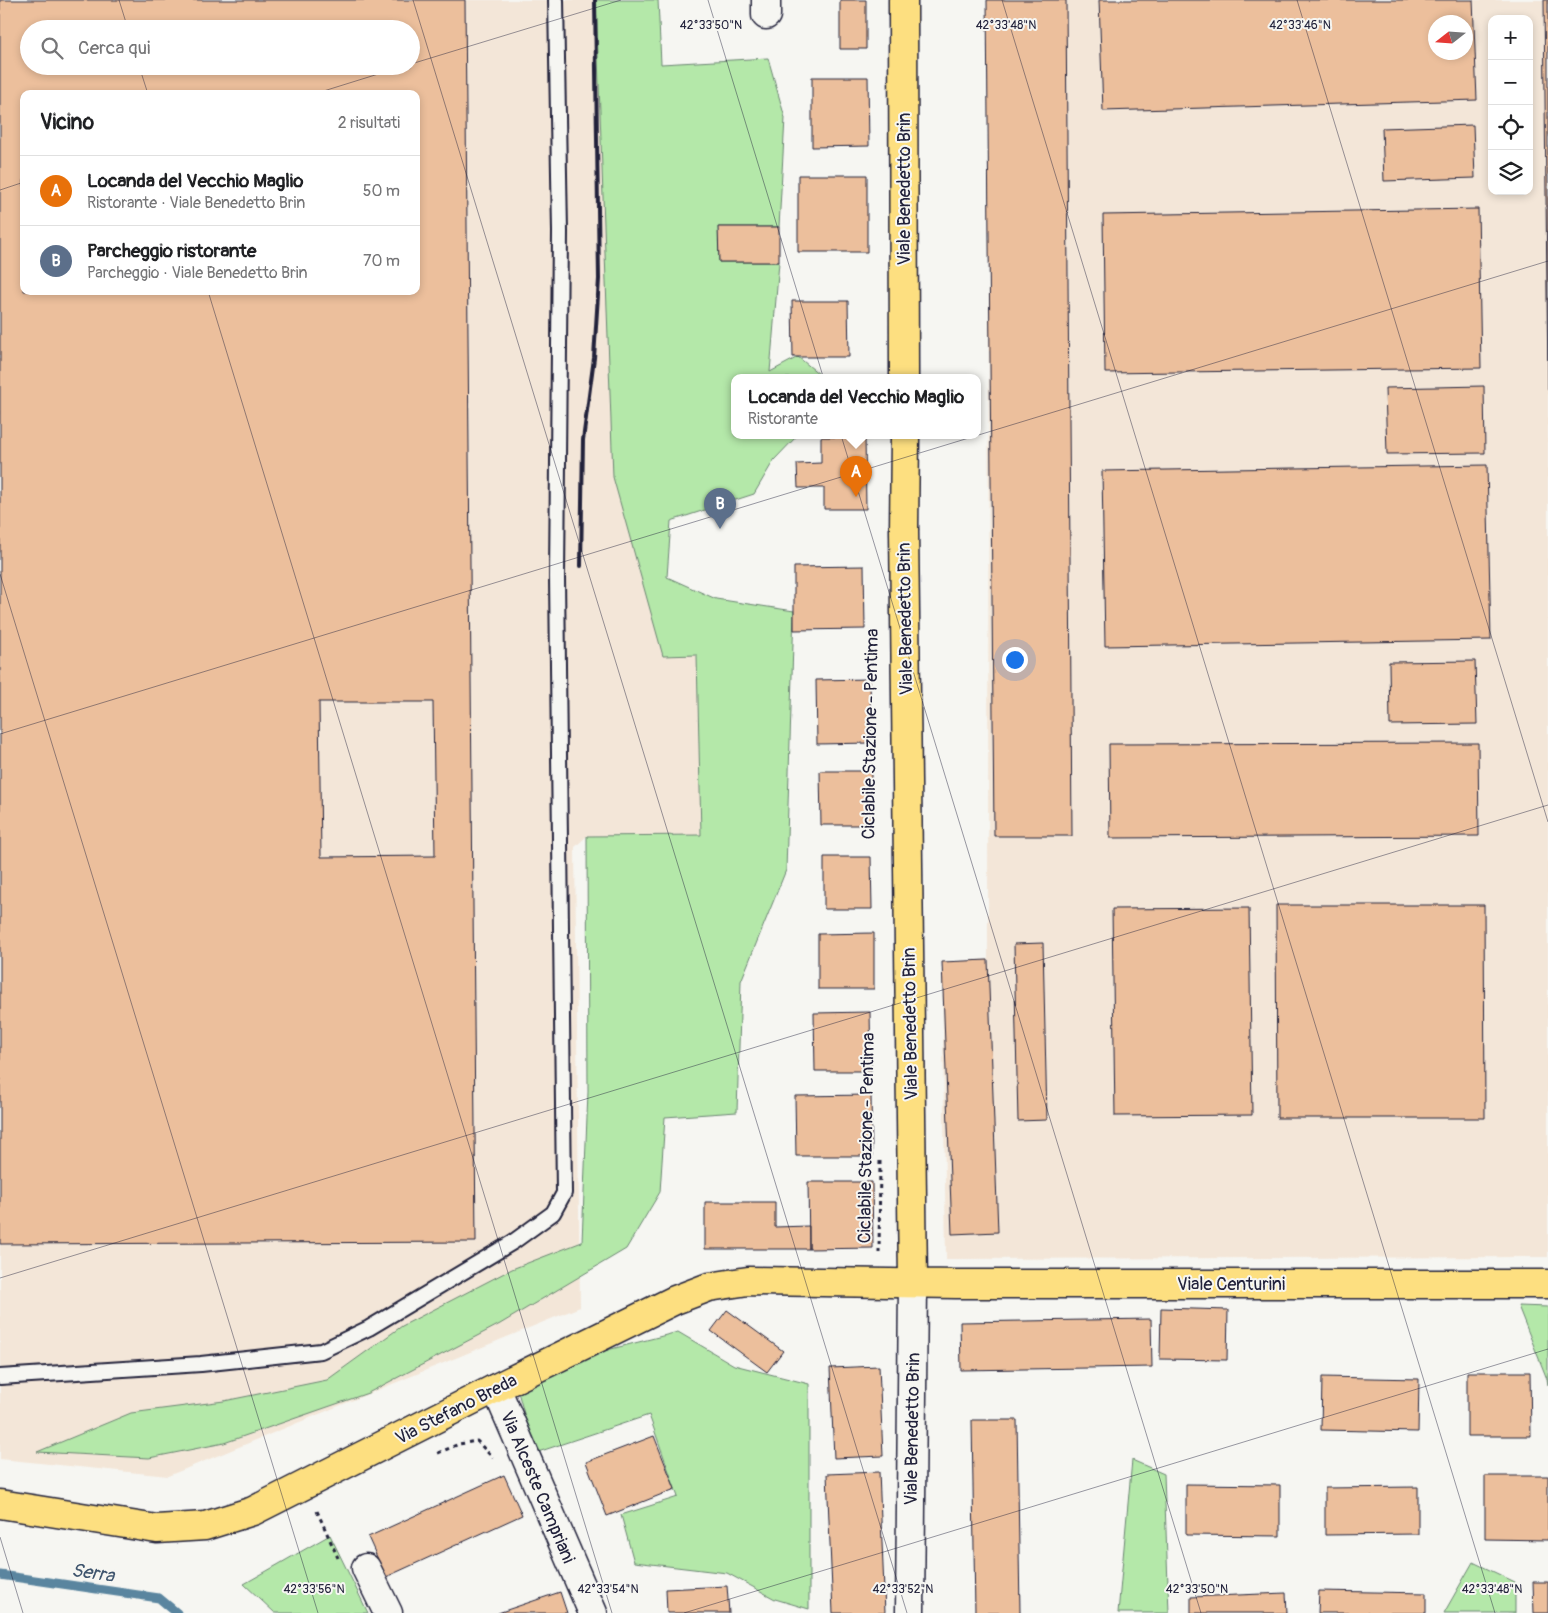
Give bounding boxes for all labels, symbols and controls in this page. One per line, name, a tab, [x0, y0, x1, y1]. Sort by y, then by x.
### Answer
north arrow	[1428, 15, 1473, 60]
map controls	[1488, 15, 1533, 195]
button: +	[1488, 15, 1533, 60]
text: 42°33'50"N	[680, 18, 742, 33]
text: 42°33'48"N	[976, 18, 1036, 33]
text: 42°33'46"N	[1269, 18, 1331, 33]
search box	[20, 20, 420, 75]
icon: search	[38, 34, 66, 62]
text: Cerca qui	[78, 36, 150, 60]
button: −	[1488, 60, 1533, 105]
button: locate	[1488, 105, 1533, 150]
text: Vicino	[40, 109, 94, 136]
text: 2 risultati	[338, 113, 400, 133]
street label: Viale Benedetto Brin	[893, 113, 916, 265]
button: layers	[1488, 150, 1533, 195]
text: Locanda del Vecchio Maglio	[87, 169, 303, 193]
text: A	[51, 181, 61, 201]
text: 50 m	[363, 181, 400, 201]
text: Ristorante · Viale Benedetto Brin	[87, 193, 305, 213]
text: Parcheggio ristorante	[87, 239, 256, 263]
text: B	[51, 251, 61, 271]
text: 70 m	[363, 251, 400, 271]
text: Parcheggio · Viale Benedetto Brin	[87, 263, 307, 283]
popup	[731, 374, 981, 439]
text: Locanda del Vecchio Maglio	[748, 385, 964, 409]
text: Ristorante	[748, 409, 818, 429]
pin: A	[840, 456, 872, 497]
pin: B	[704, 488, 736, 529]
street label: Viale Benedetto Brin	[893, 542, 918, 696]
street label: Ciclabile Stazione - Pentima	[857, 628, 884, 840]
your location	[1002, 647, 1028, 673]
street label: Viale Benedetto Brin	[898, 947, 923, 1101]
street label: Ciclabile Stazione - Pentima	[853, 1032, 880, 1244]
street label: Viale Centurini	[1177, 1273, 1285, 1296]
street label: Viale Benedetto Brin	[900, 1352, 925, 1506]
street label: Via Stefano Breda	[391, 1369, 521, 1450]
street label: Via Alceste Campriani	[495, 1408, 580, 1567]
water label: Serra	[70, 1558, 117, 1588]
text: 42°33'56"N	[283, 1582, 345, 1597]
text: 42°33'54"N	[577, 1582, 639, 1597]
text: 42°33'52"N	[873, 1582, 933, 1597]
text: 42°33'50"N	[1166, 1582, 1228, 1597]
text: 42°33'48"N	[1462, 1582, 1522, 1597]

